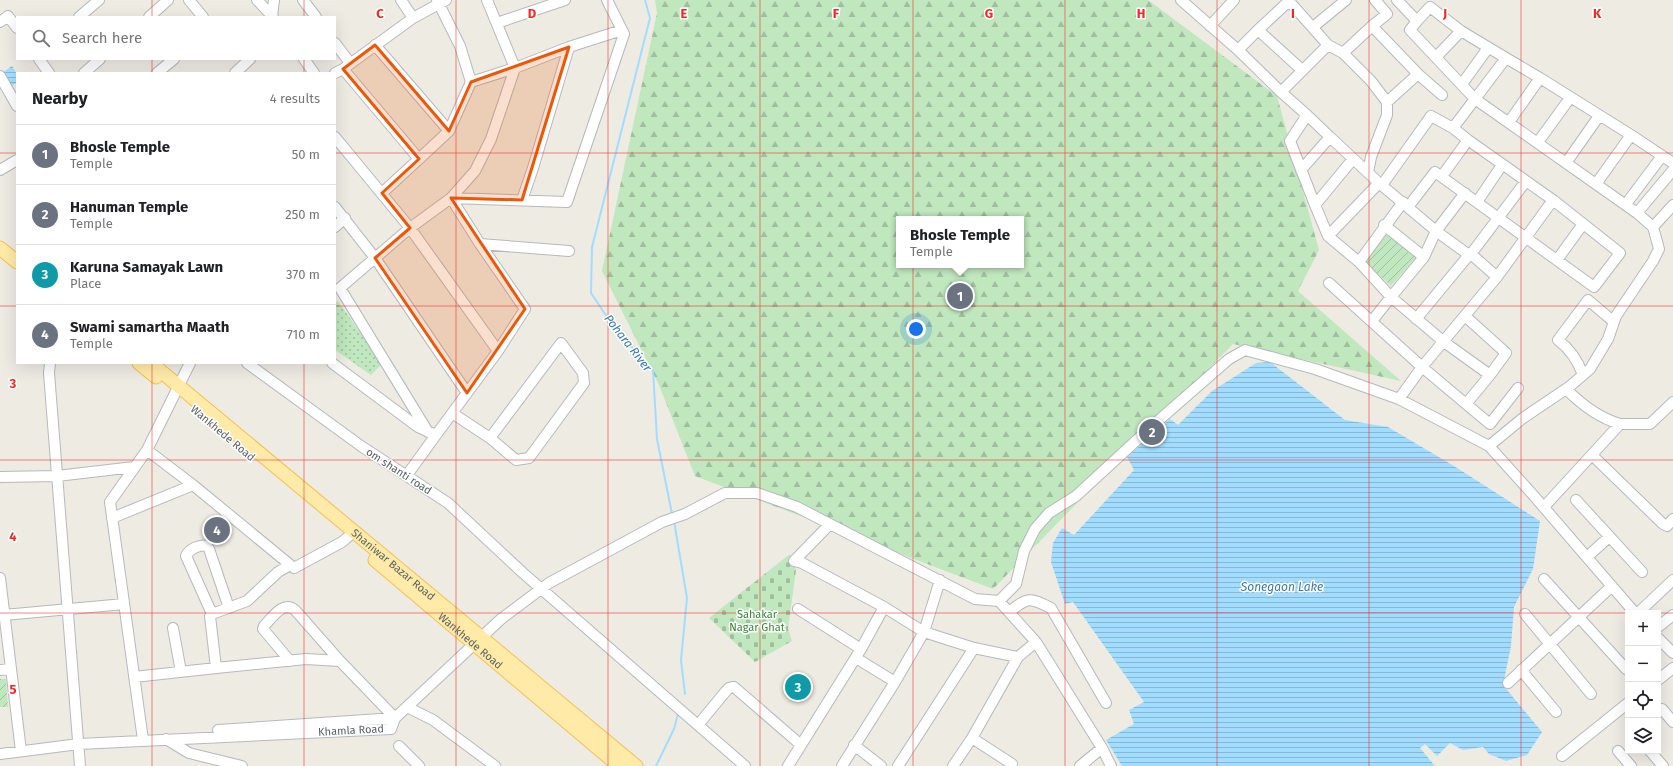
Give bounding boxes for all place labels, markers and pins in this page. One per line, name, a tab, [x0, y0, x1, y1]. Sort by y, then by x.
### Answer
pin: 1	[947, 281, 973, 311]
pin: 2	[1139, 417, 1165, 447]
pin: 4	[204, 515, 230, 545]
pin: 3	[785, 672, 811, 702]

